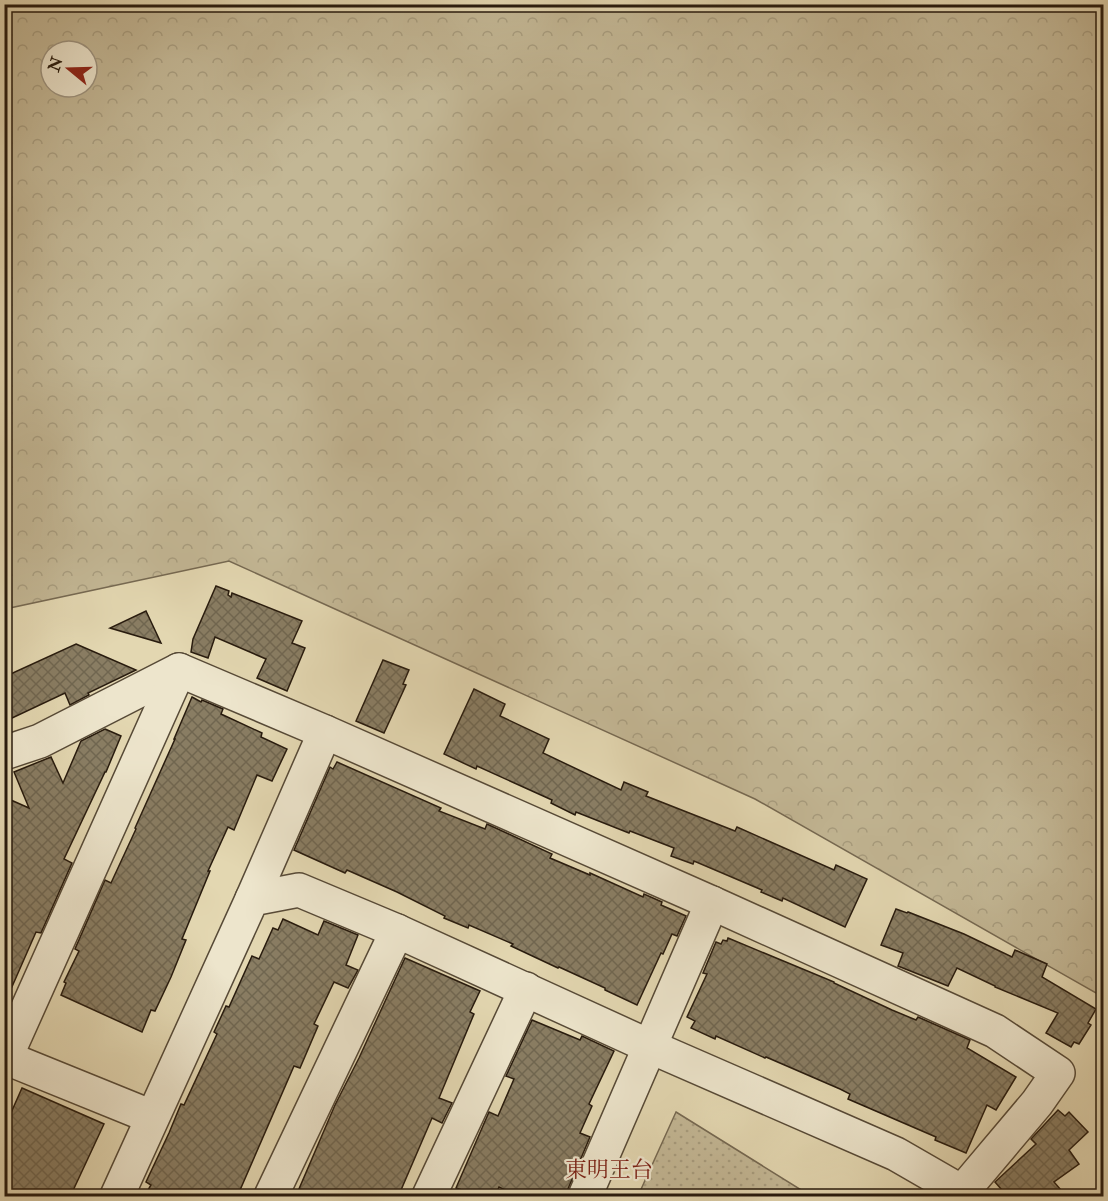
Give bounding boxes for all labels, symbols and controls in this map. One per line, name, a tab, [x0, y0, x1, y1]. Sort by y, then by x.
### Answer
north arrow	[39, 39, 99, 99]
text: N	[44, 54, 68, 75]
district label: 東明王台	[565, 1156, 653, 1184]

